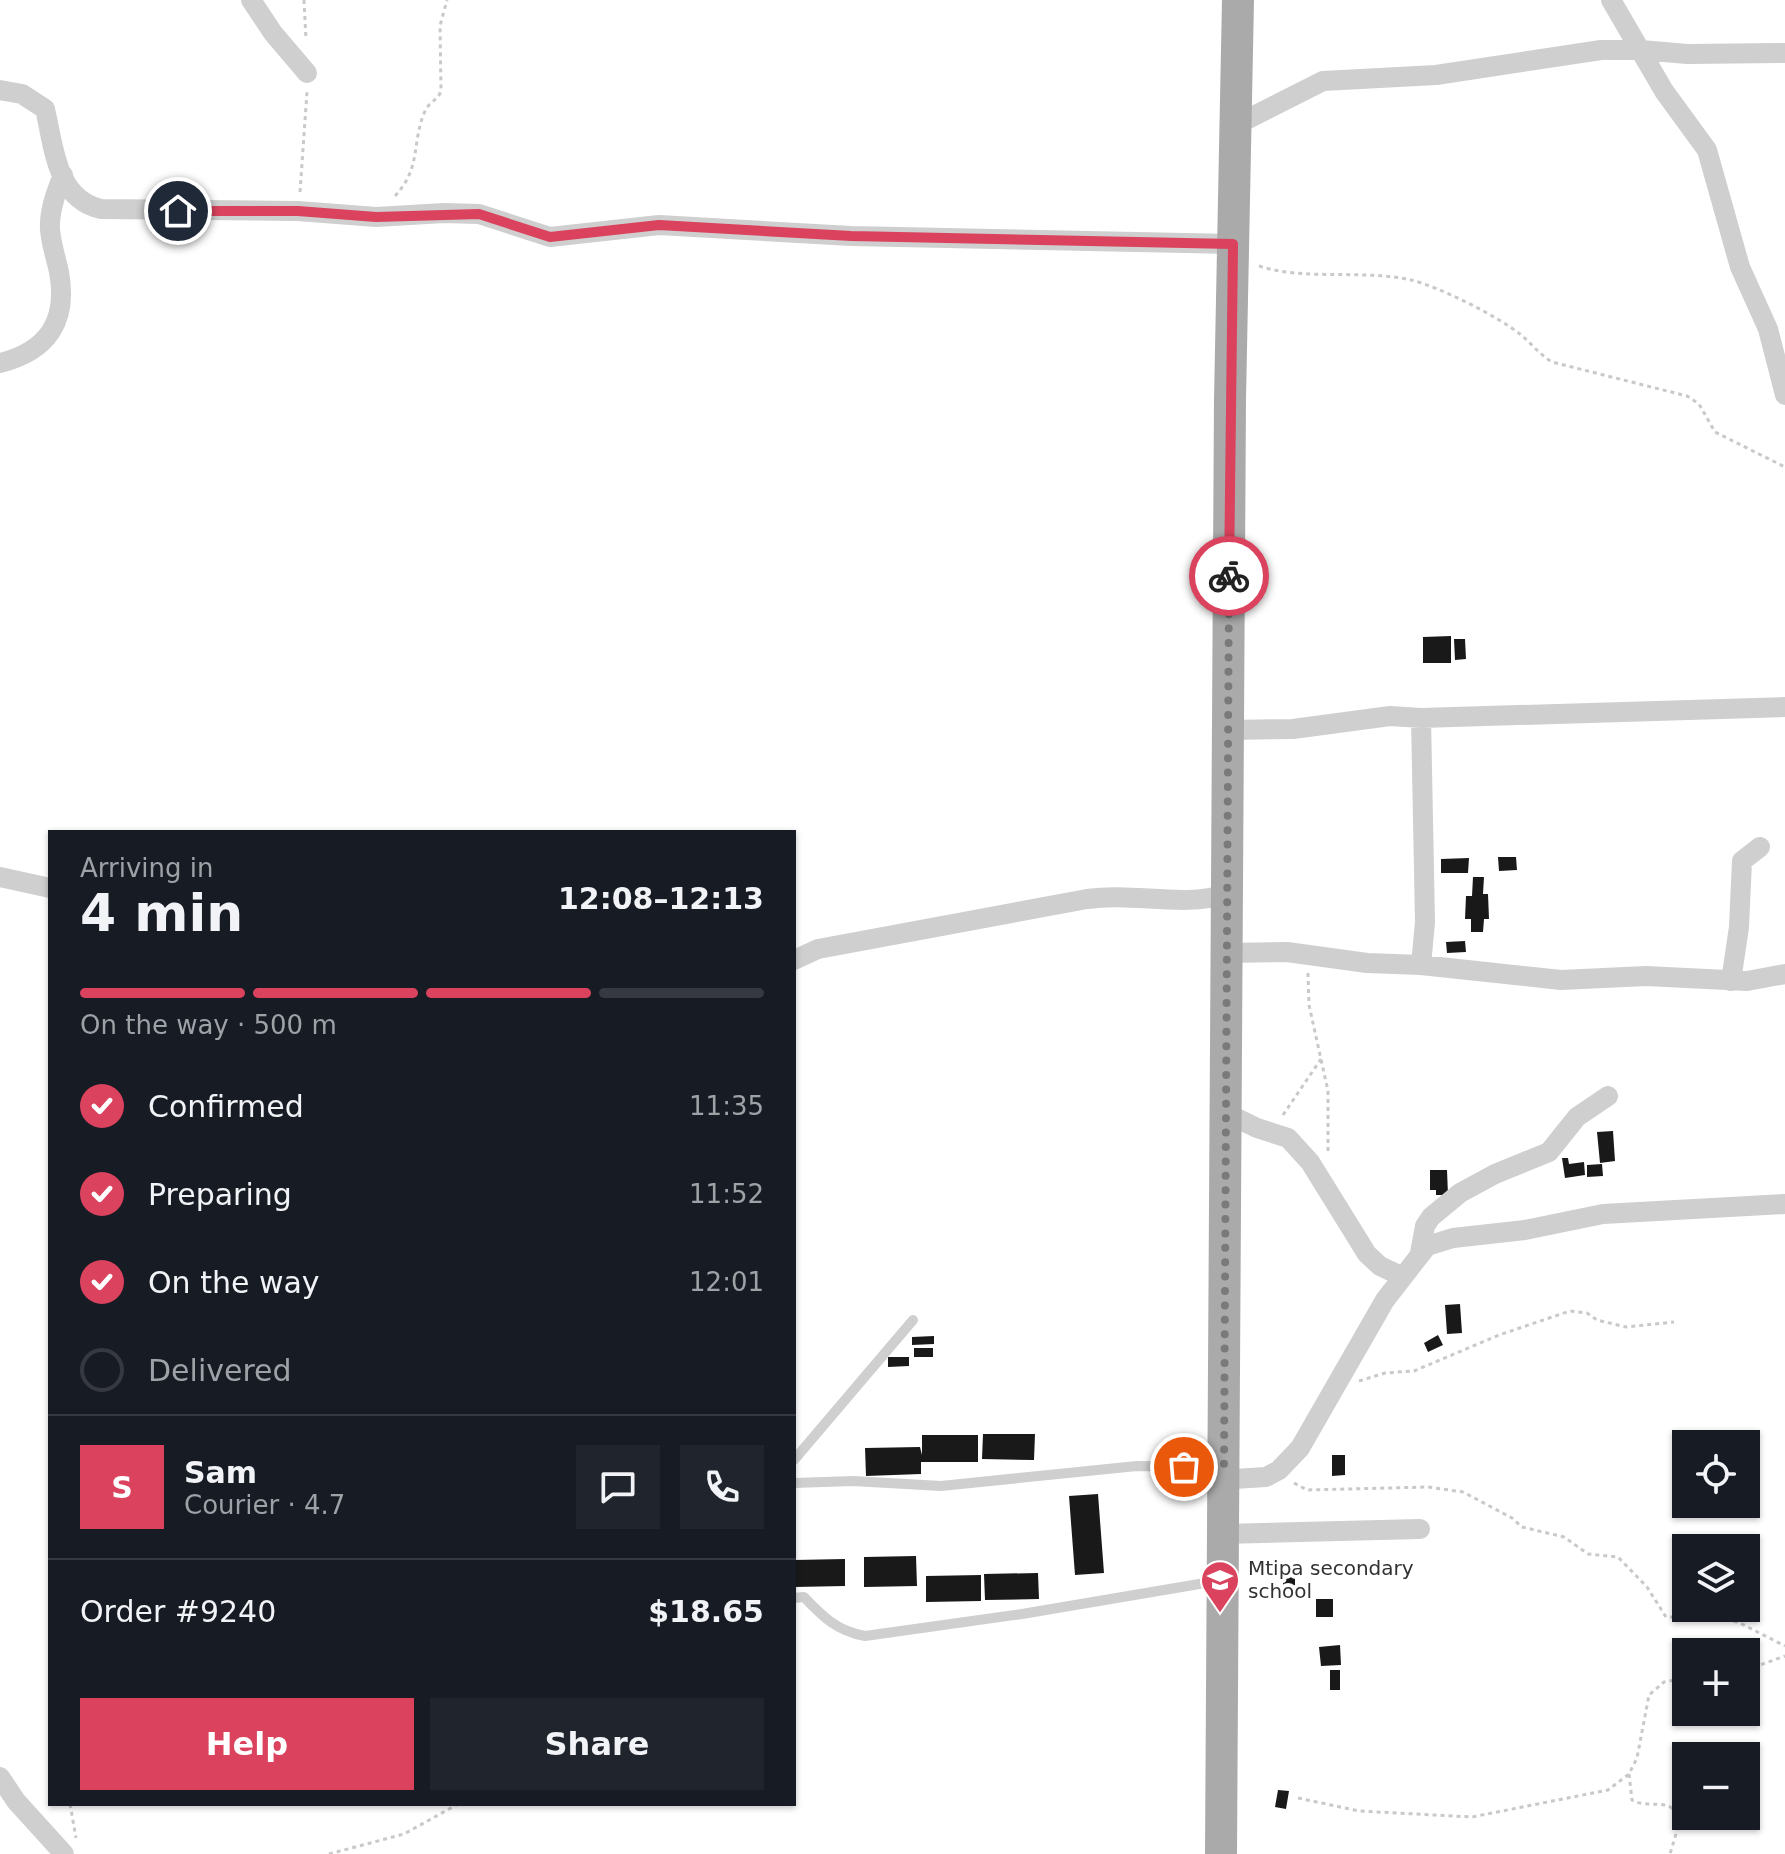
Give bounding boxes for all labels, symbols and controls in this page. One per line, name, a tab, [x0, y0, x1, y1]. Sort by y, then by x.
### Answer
pin	[144, 177, 212, 245]
icon: home	[156, 189, 200, 233]
courier	[1189, 536, 1269, 616]
icon: bike	[1207, 554, 1251, 598]
text: Arriving in	[80, 853, 214, 883]
text: 12:08–12:13	[558, 881, 764, 916]
text: 4 min	[80, 883, 243, 943]
text: On the way · 500 m	[80, 1010, 337, 1040]
icon: check	[80, 1084, 124, 1128]
text: Confirmed	[148, 1089, 304, 1124]
text: 11:35	[689, 1091, 764, 1121]
icon: check	[80, 1172, 124, 1216]
text: Preparing	[148, 1177, 292, 1212]
text: 11:52	[689, 1179, 764, 1209]
icon: check	[80, 1260, 124, 1304]
text: On the way	[148, 1265, 320, 1300]
text: 12:01	[689, 1267, 764, 1297]
text: Delivered	[148, 1353, 292, 1388]
map controls	[1672, 1430, 1760, 1830]
button: locate	[1672, 1430, 1760, 1518]
pin	[1150, 1433, 1218, 1501]
button: chat	[576, 1445, 660, 1529]
button: phone	[680, 1445, 764, 1529]
icon: bag	[1162, 1445, 1206, 1489]
text: Sam	[184, 1455, 257, 1490]
text: S	[111, 1470, 133, 1505]
text: Courier · 4.7	[184, 1490, 345, 1520]
button: layers	[1672, 1534, 1760, 1622]
place label: Mtipa secondary school	[1248, 1556, 1414, 1603]
school or university icon: Mtipa secondary school	[1199, 1559, 1241, 1614]
text: Order #9240	[80, 1594, 276, 1629]
text: $18.65	[648, 1594, 764, 1629]
button: +	[1672, 1638, 1760, 1726]
button: Help	[80, 1698, 414, 1790]
button: Share	[430, 1698, 764, 1790]
button: −	[1672, 1742, 1760, 1830]

